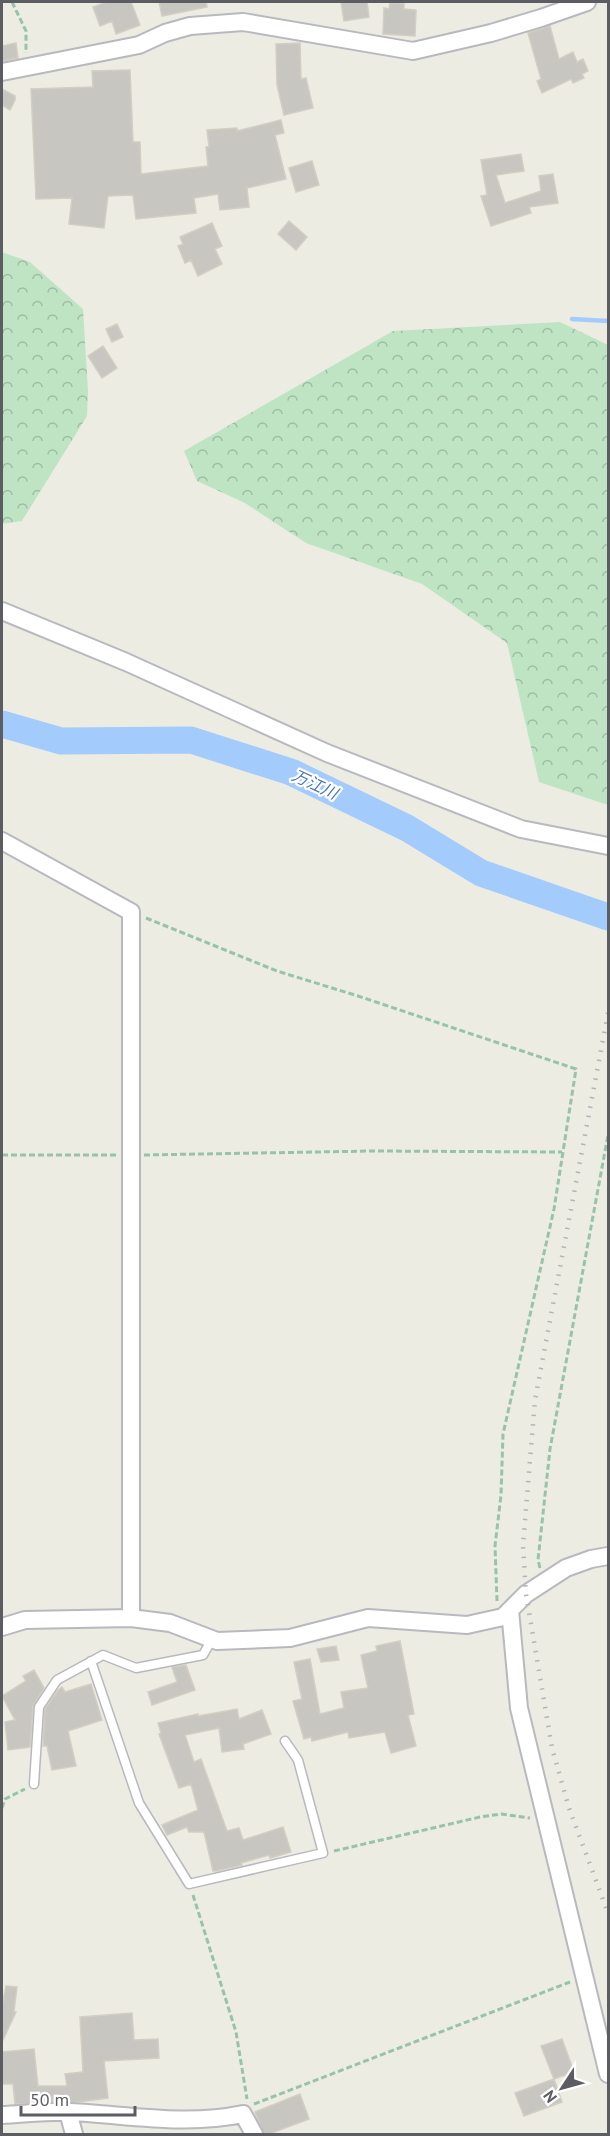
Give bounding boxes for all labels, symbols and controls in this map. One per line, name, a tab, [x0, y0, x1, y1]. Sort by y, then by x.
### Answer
water label: 万江川	[289, 765, 343, 804]
north arrow	[532, 2058, 592, 2118]
scale bar	[21, 2079, 135, 2117]
text: N	[539, 2087, 561, 2107]
text: 50 m	[30, 2088, 69, 2111]

